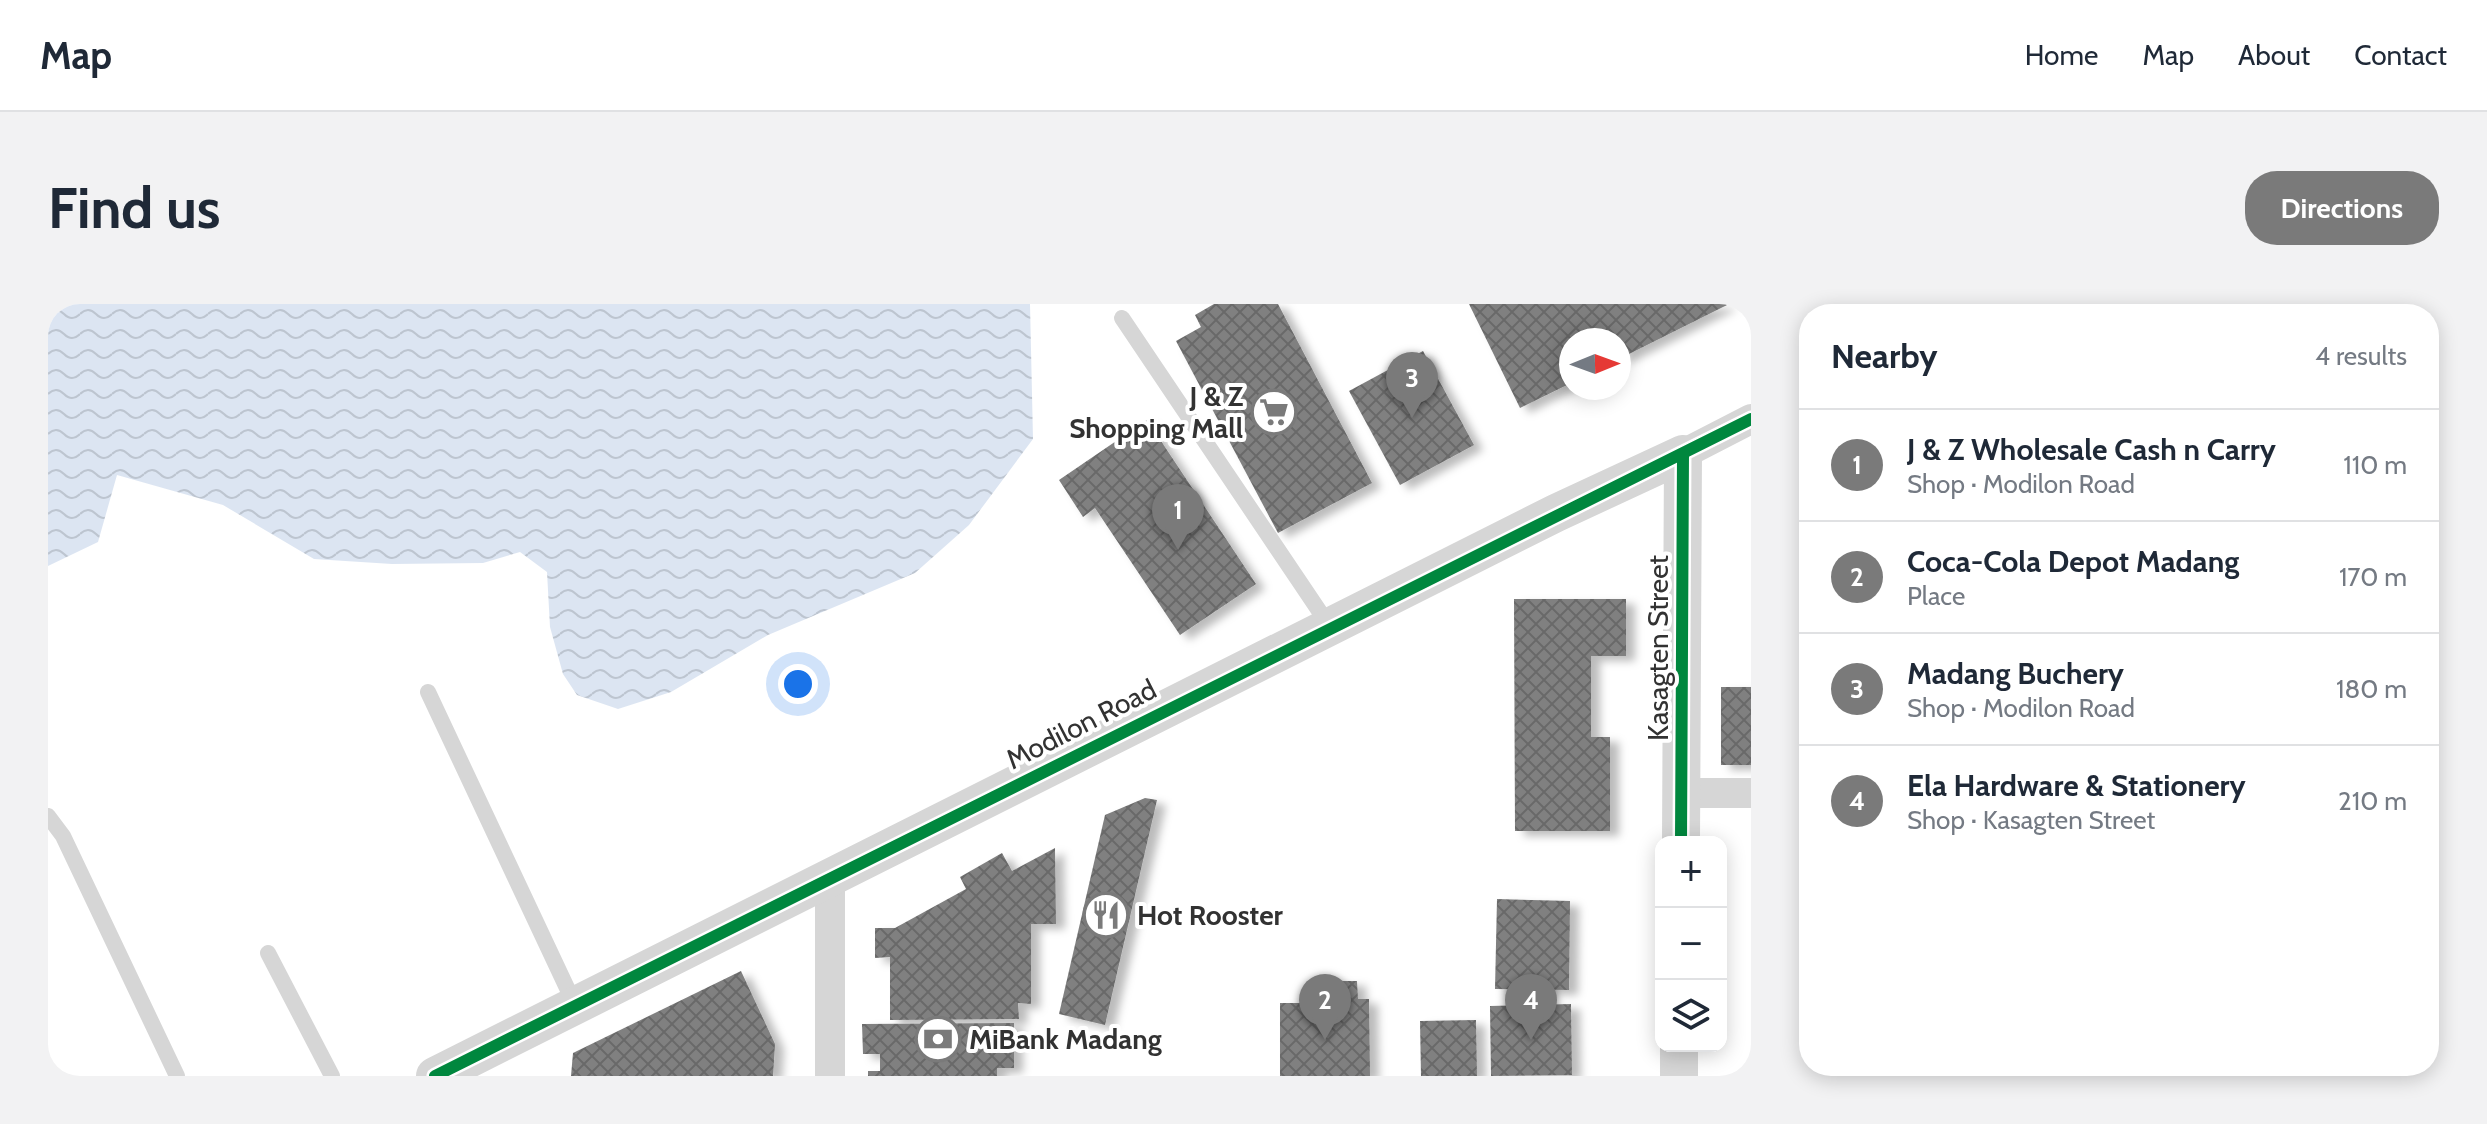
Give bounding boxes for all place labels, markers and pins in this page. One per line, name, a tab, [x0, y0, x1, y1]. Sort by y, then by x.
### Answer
pin: 3	[1386, 352, 1438, 418]
place label: J & Z Shopping Mall	[1069, 379, 1244, 445]
supermarket icon: J & Z Shopping Mall	[1250, 388, 1298, 436]
pin: 1	[1152, 484, 1204, 550]
restaurant icon: Hot Rooster	[1082, 891, 1130, 939]
place label: Hot Rooster	[1137, 898, 1284, 932]
pin: 2	[1299, 974, 1351, 1040]
pin: 4	[1505, 974, 1557, 1040]
bank icon: MiBank Madang	[914, 1015, 962, 1063]
place label: MiBank Madang	[969, 1022, 1162, 1056]

